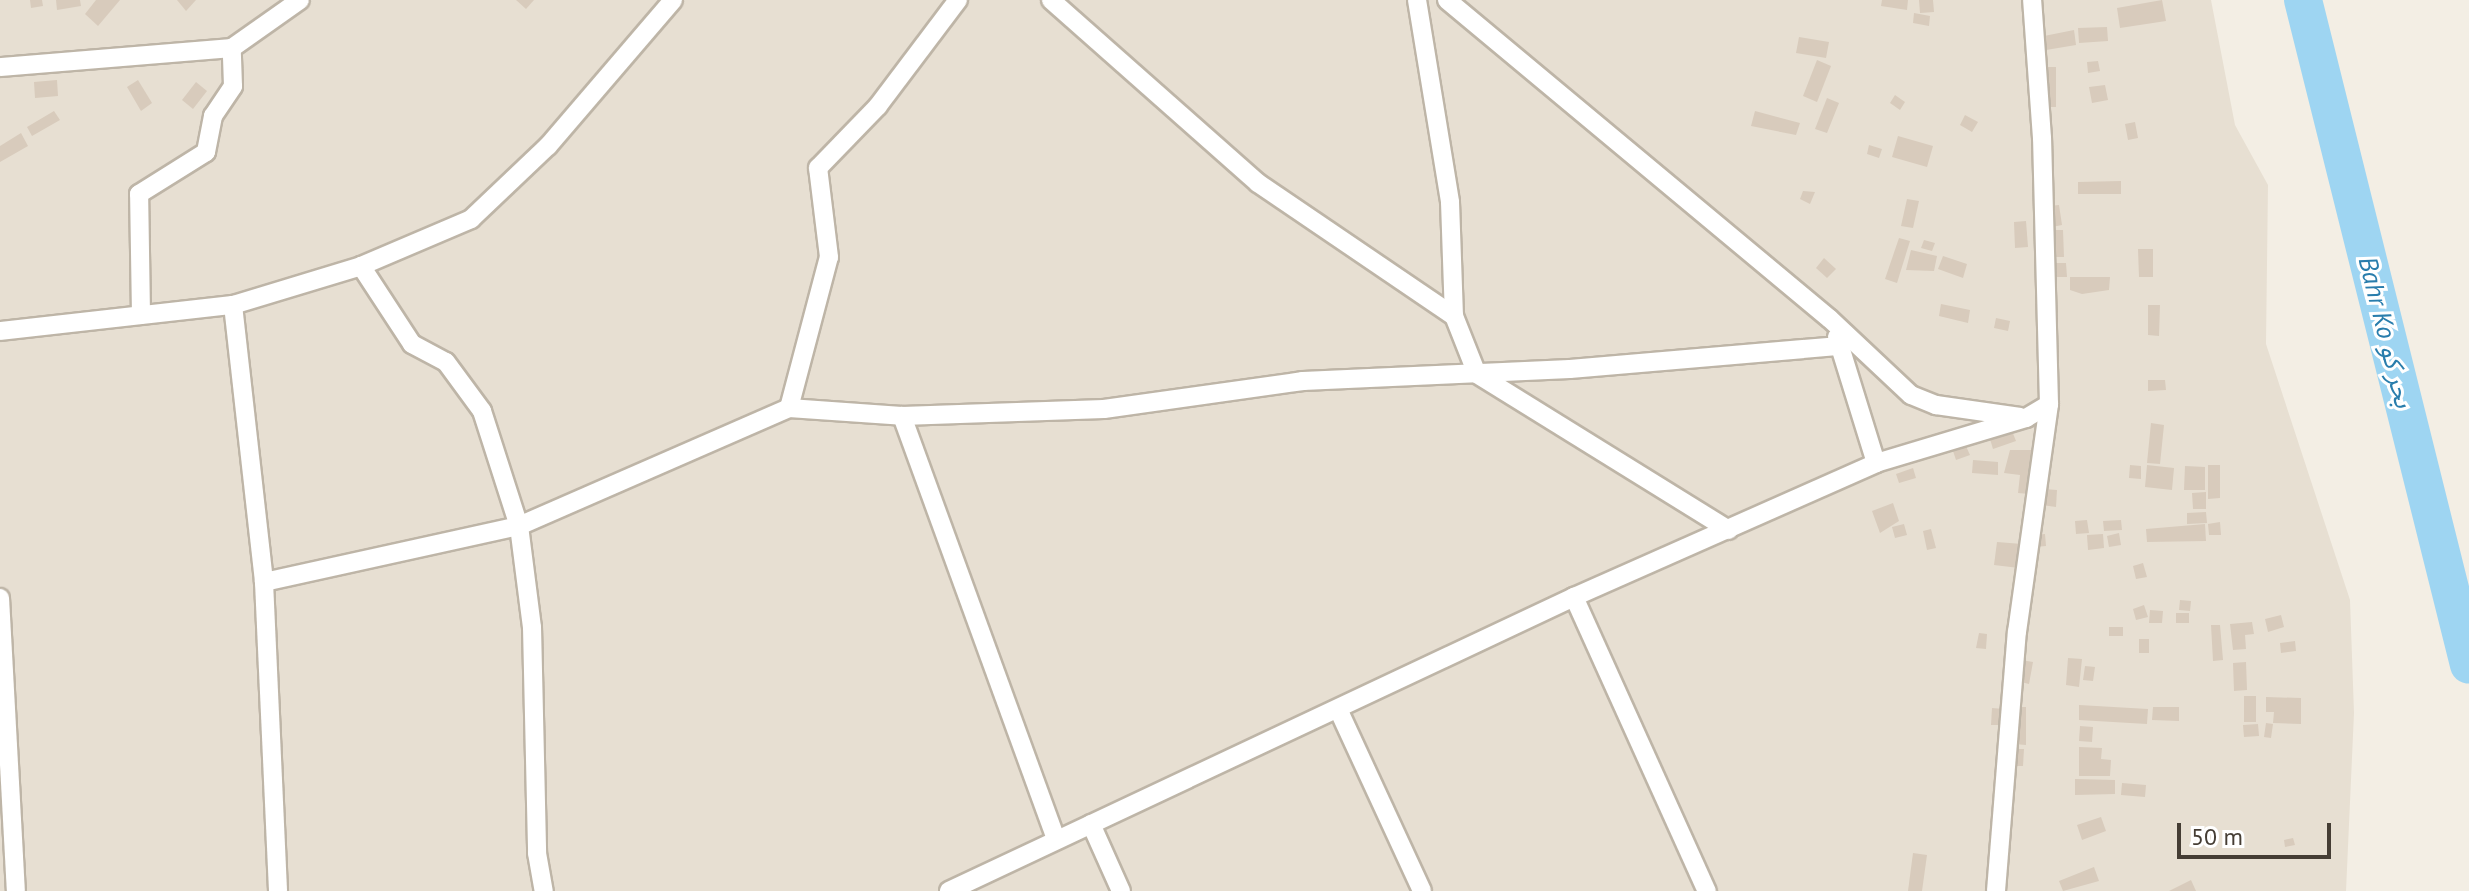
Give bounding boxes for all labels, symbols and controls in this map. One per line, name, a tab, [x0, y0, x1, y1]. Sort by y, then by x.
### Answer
water label: Bahr Ko بحر كو	[2352, 253, 2420, 411]
scale bar	[2181, 807, 2335, 857]
text: 50 m	[2191, 821, 2243, 852]

